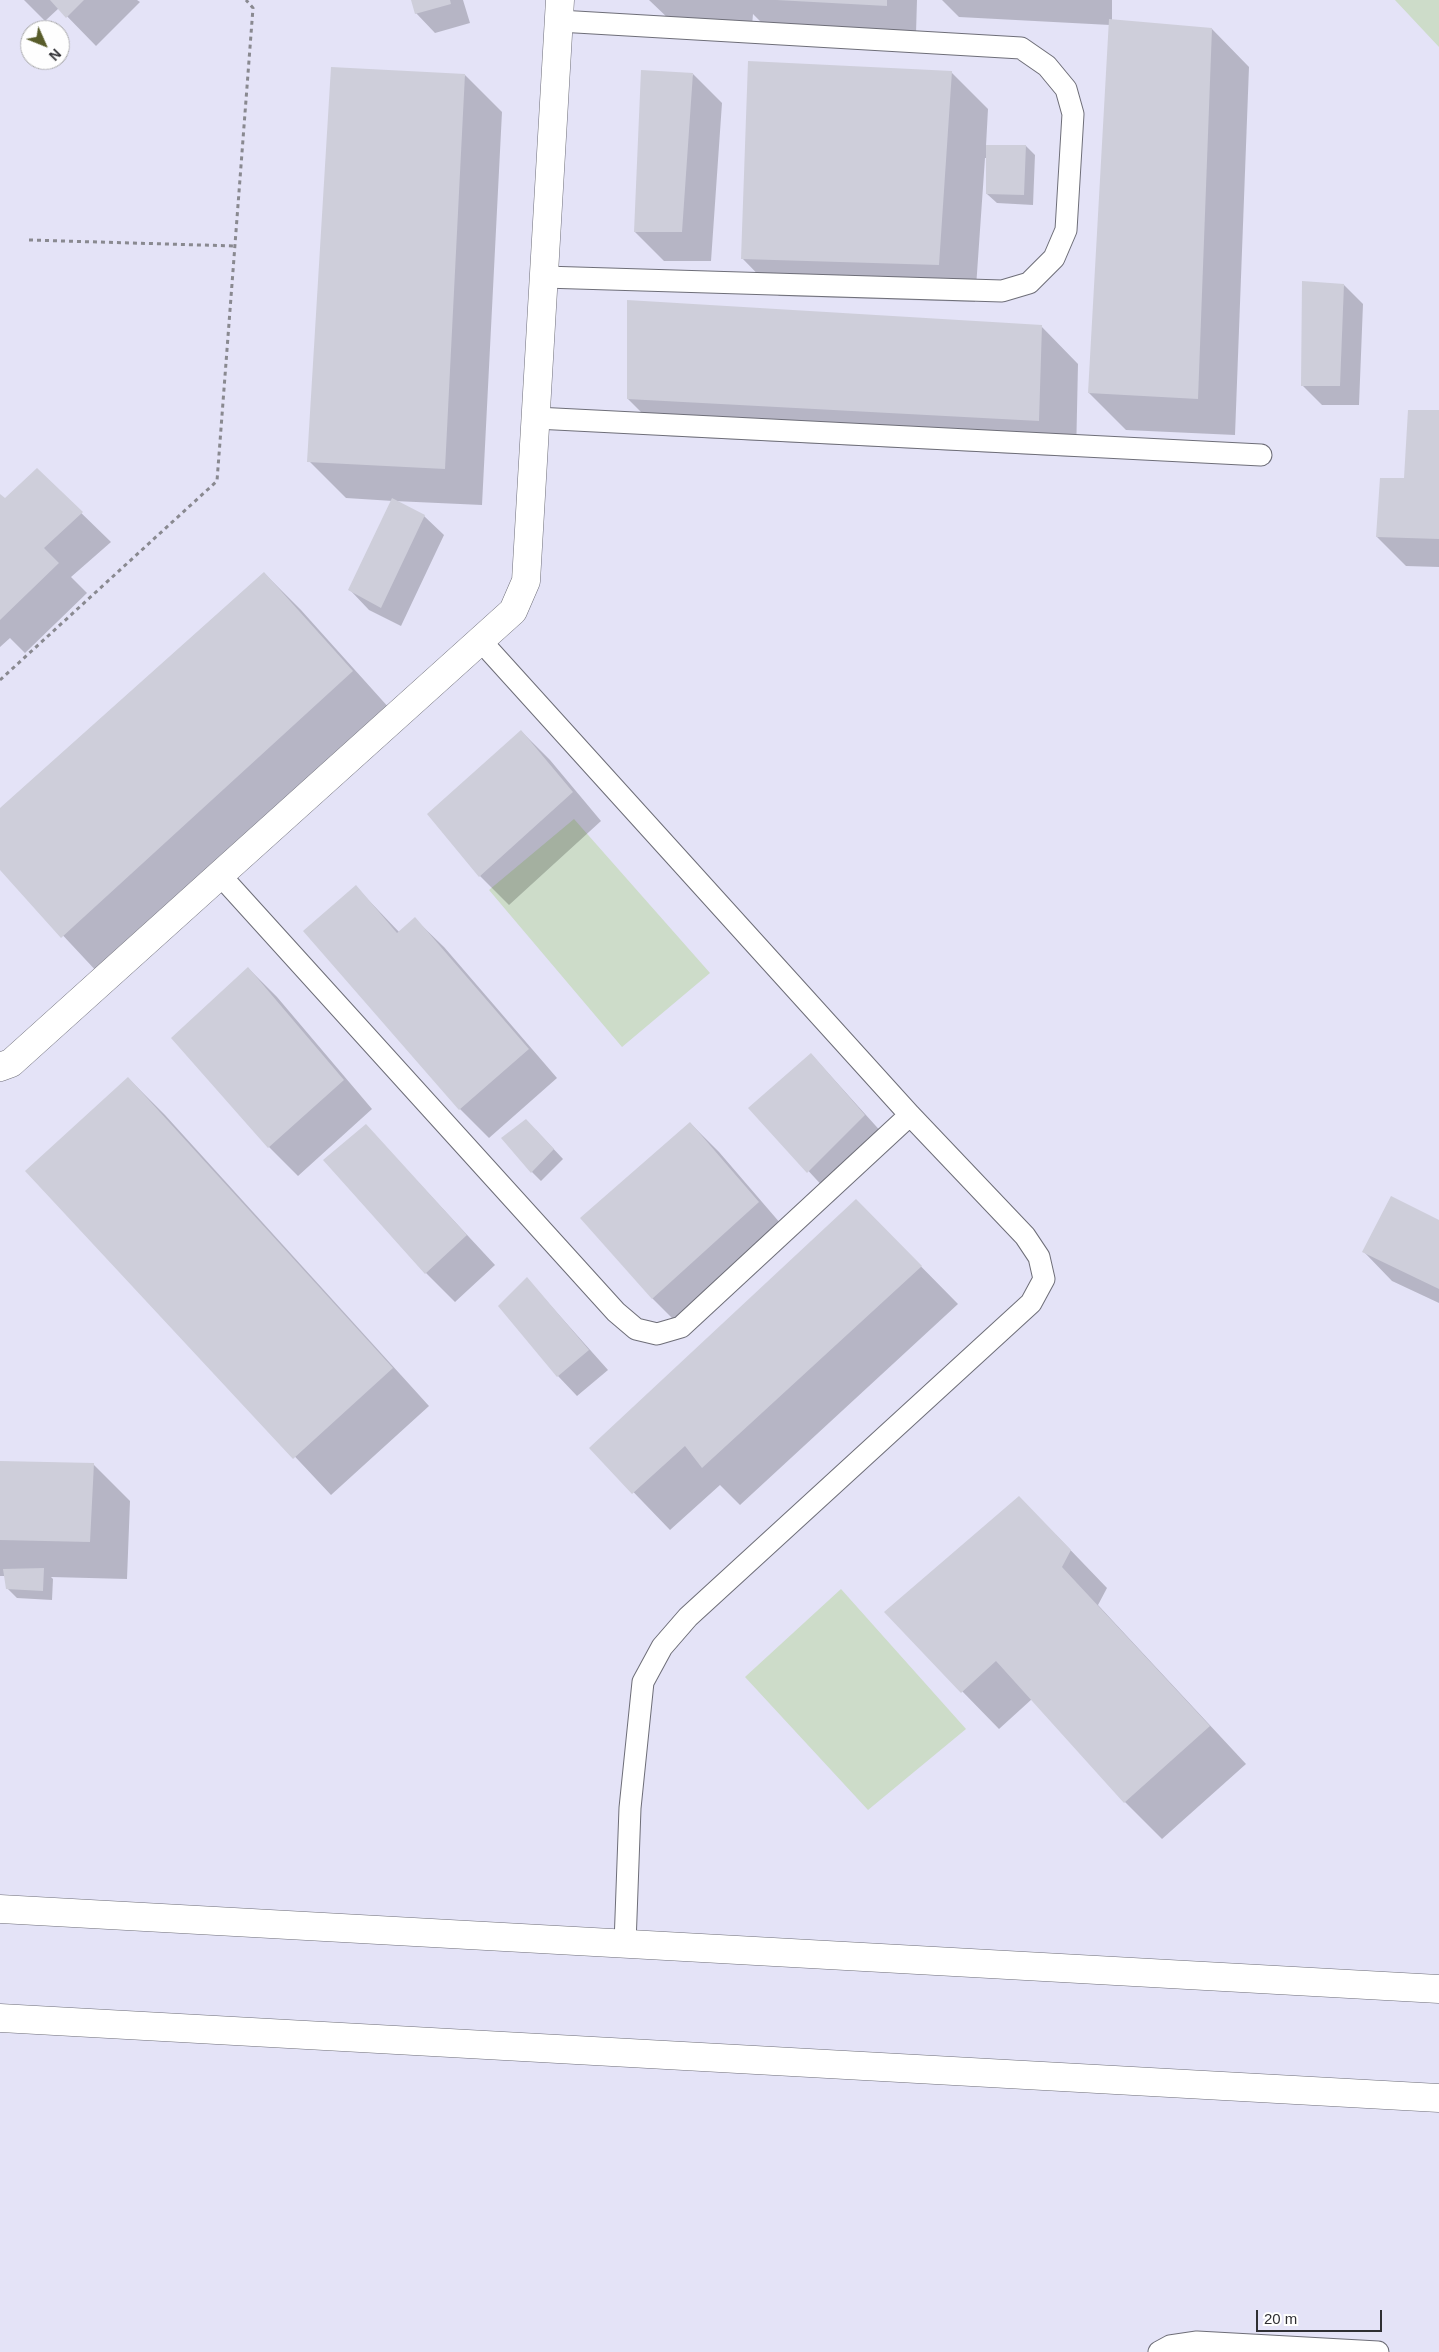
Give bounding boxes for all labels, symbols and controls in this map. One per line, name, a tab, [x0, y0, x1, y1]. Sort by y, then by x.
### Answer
north arrow	[20, 20, 70, 70]
text: N	[46, 46, 64, 64]
scale bar	[1259, 2300, 1385, 2332]
text: 20 m	[1264, 2310, 1297, 2327]

